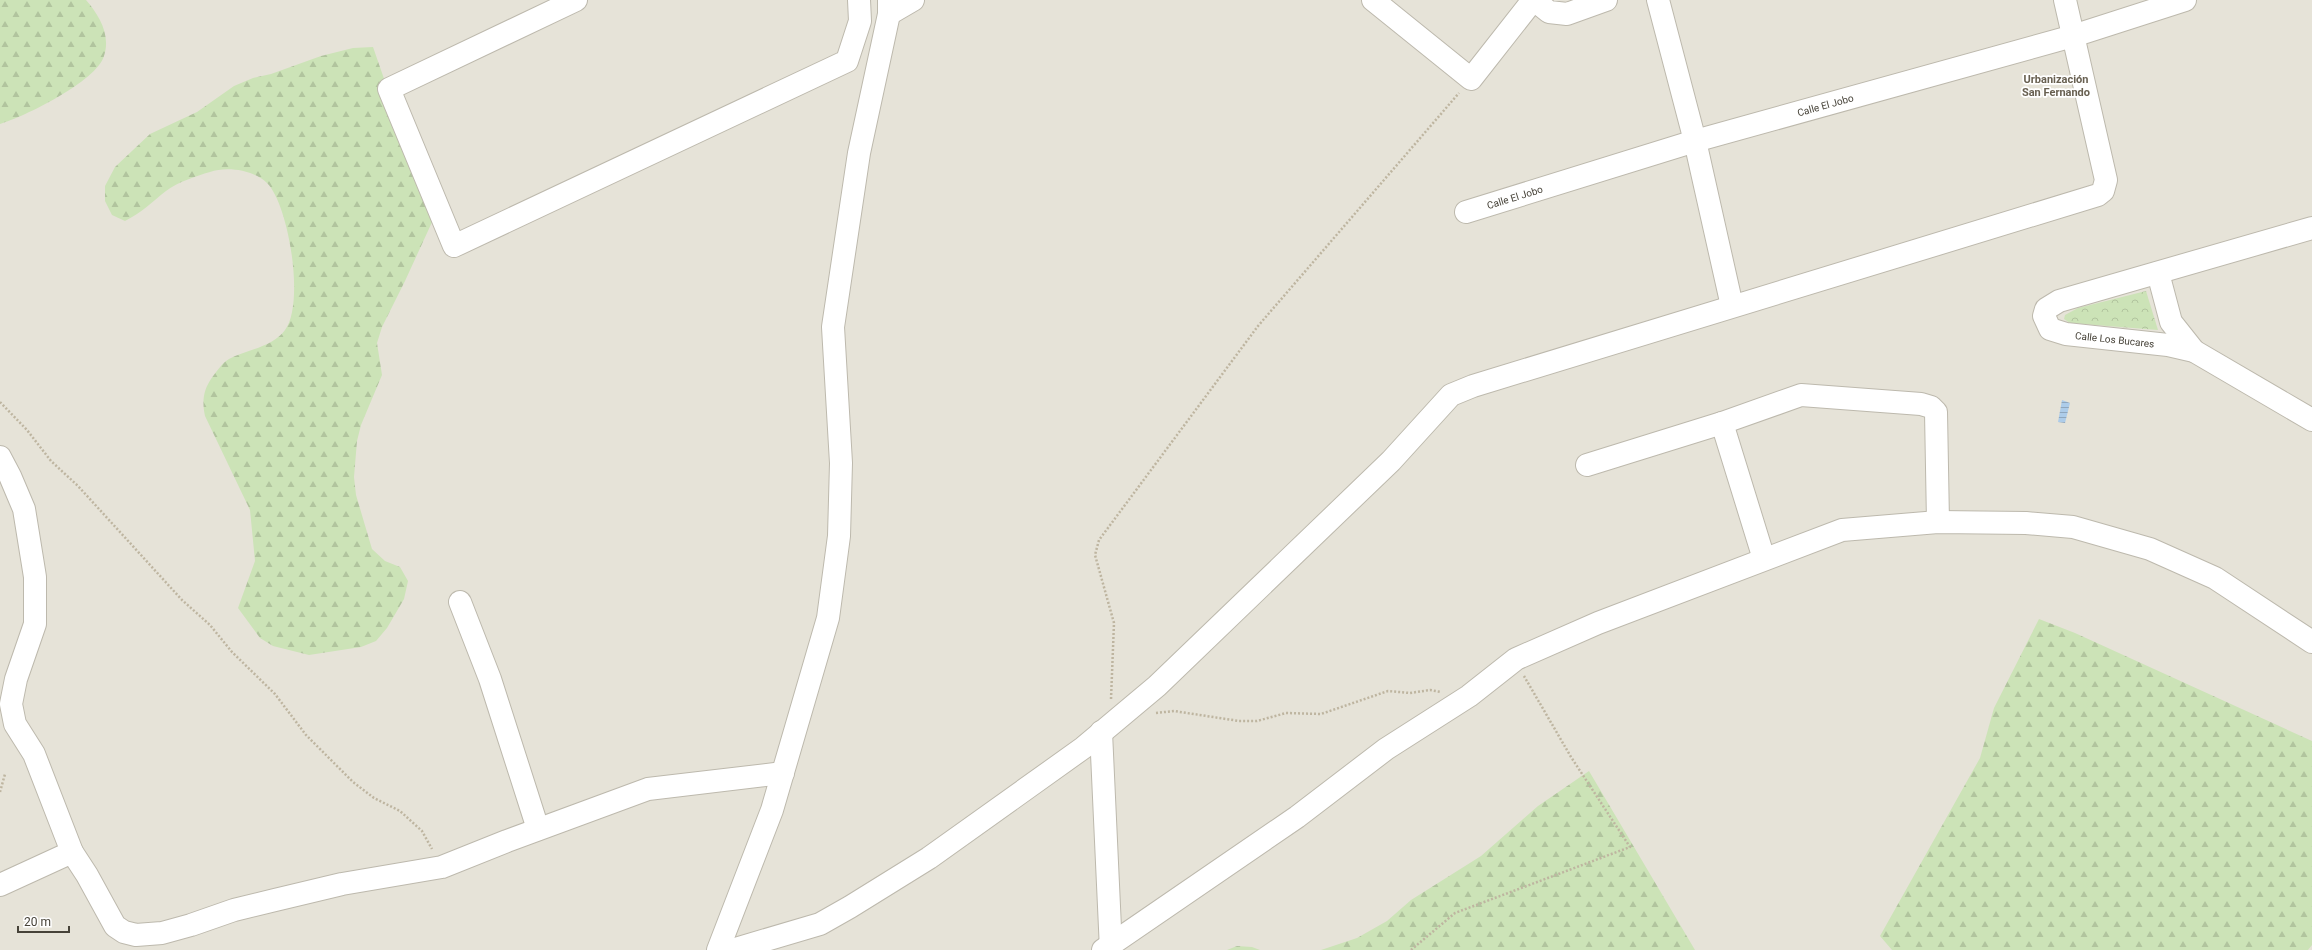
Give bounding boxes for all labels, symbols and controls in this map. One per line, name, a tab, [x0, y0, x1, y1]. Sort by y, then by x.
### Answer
district label: Urbanización San Fernando	[2022, 73, 2090, 99]
street label: Calle El Jobo	[1796, 92, 1855, 118]
street label: Calle El Jobo	[1485, 183, 1544, 211]
street label: Calle Los Bucares	[2075, 330, 2155, 349]
scale bar	[18, 908, 69, 934]
text: 20 m	[24, 915, 51, 929]

